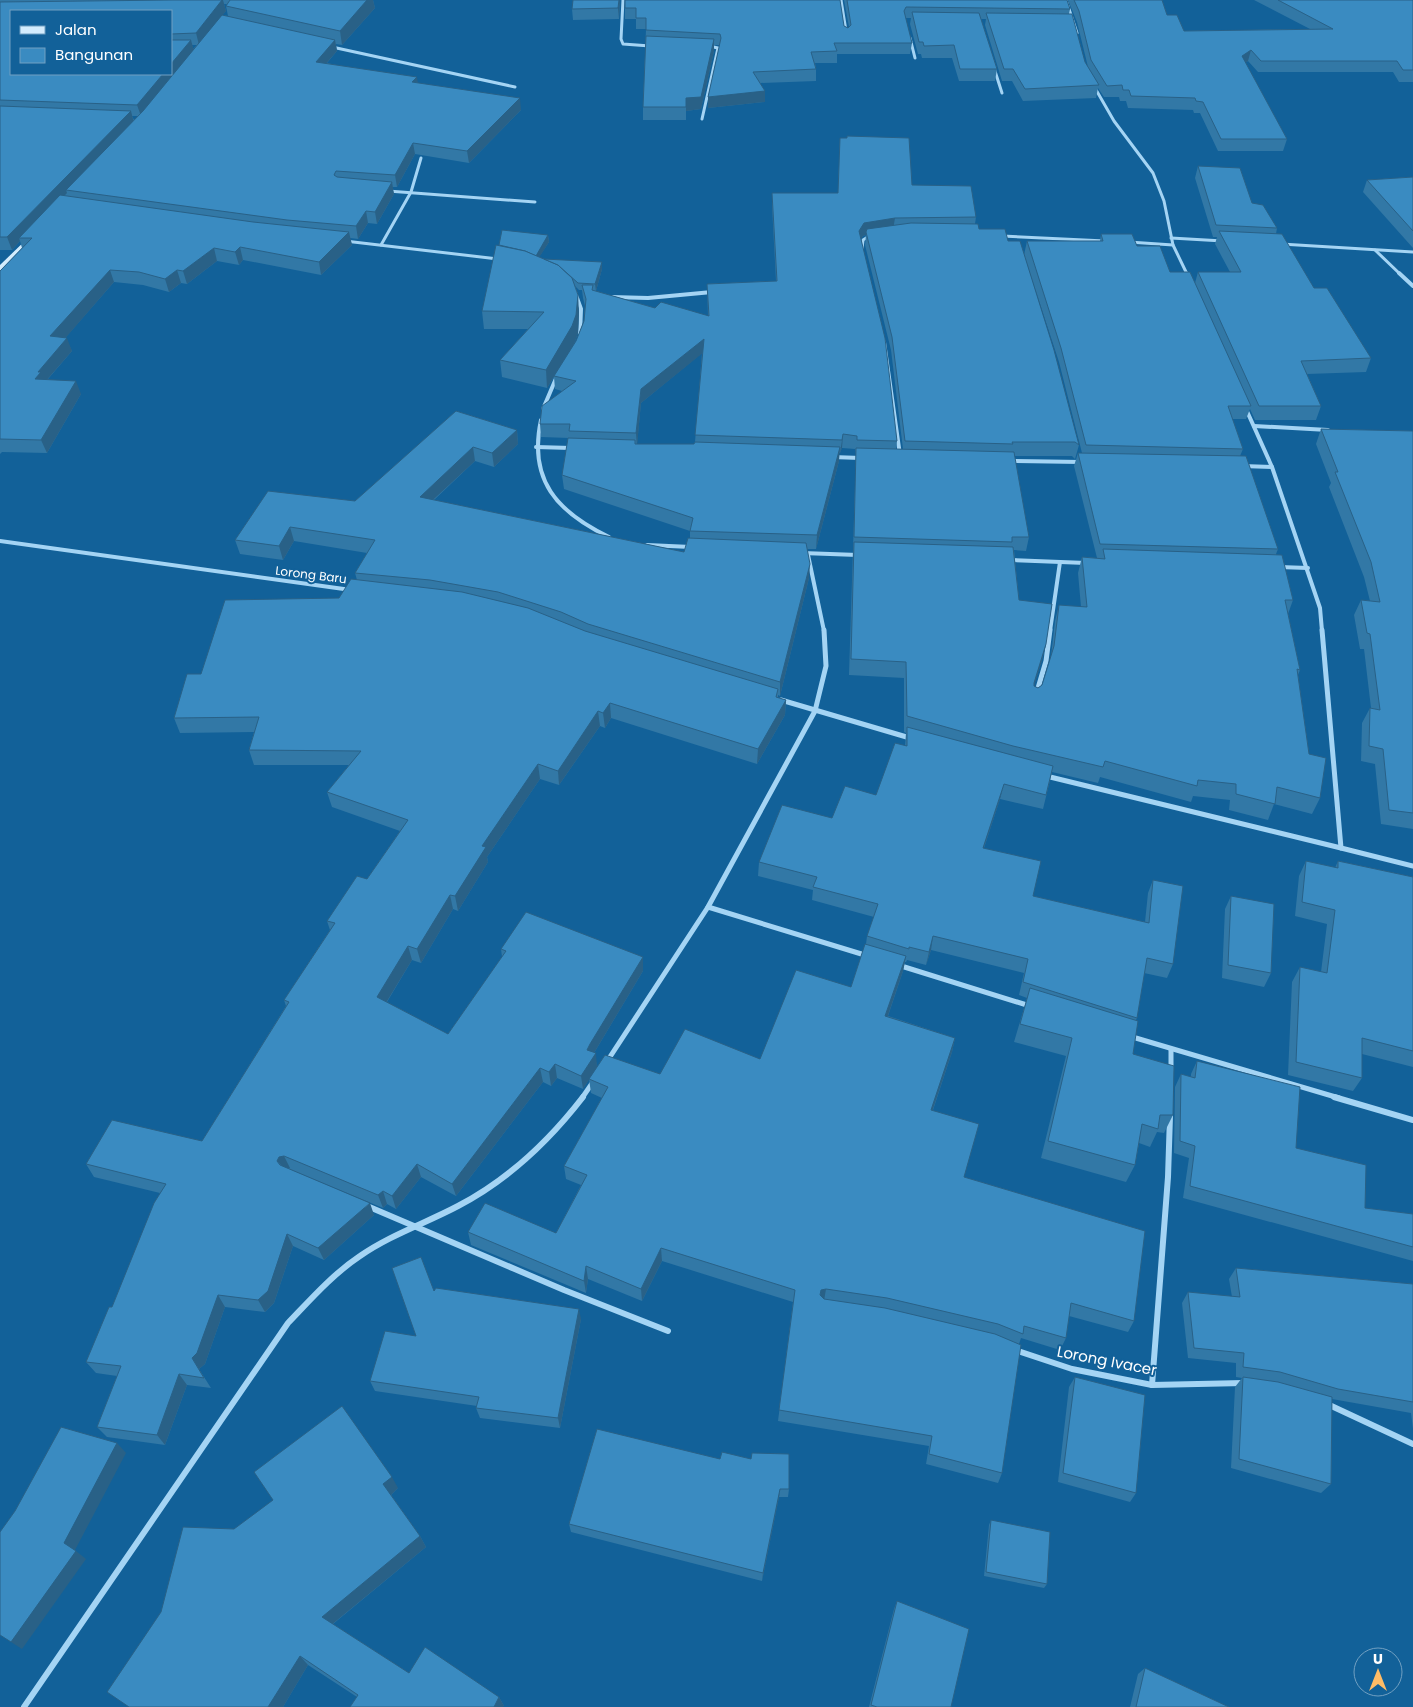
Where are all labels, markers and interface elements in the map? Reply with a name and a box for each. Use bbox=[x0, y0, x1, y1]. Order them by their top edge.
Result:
legend bbox=[10, 10, 172, 75]
text: Jalan bbox=[55, 19, 97, 40]
text: Bangunan bbox=[55, 44, 133, 65]
street label: Lorong Baru bbox=[274, 562, 348, 587]
street label: Lorong Ivacer bbox=[1055, 1341, 1159, 1381]
north arrow bbox=[1353, 1647, 1403, 1697]
text: U bbox=[1373, 1649, 1383, 1669]

